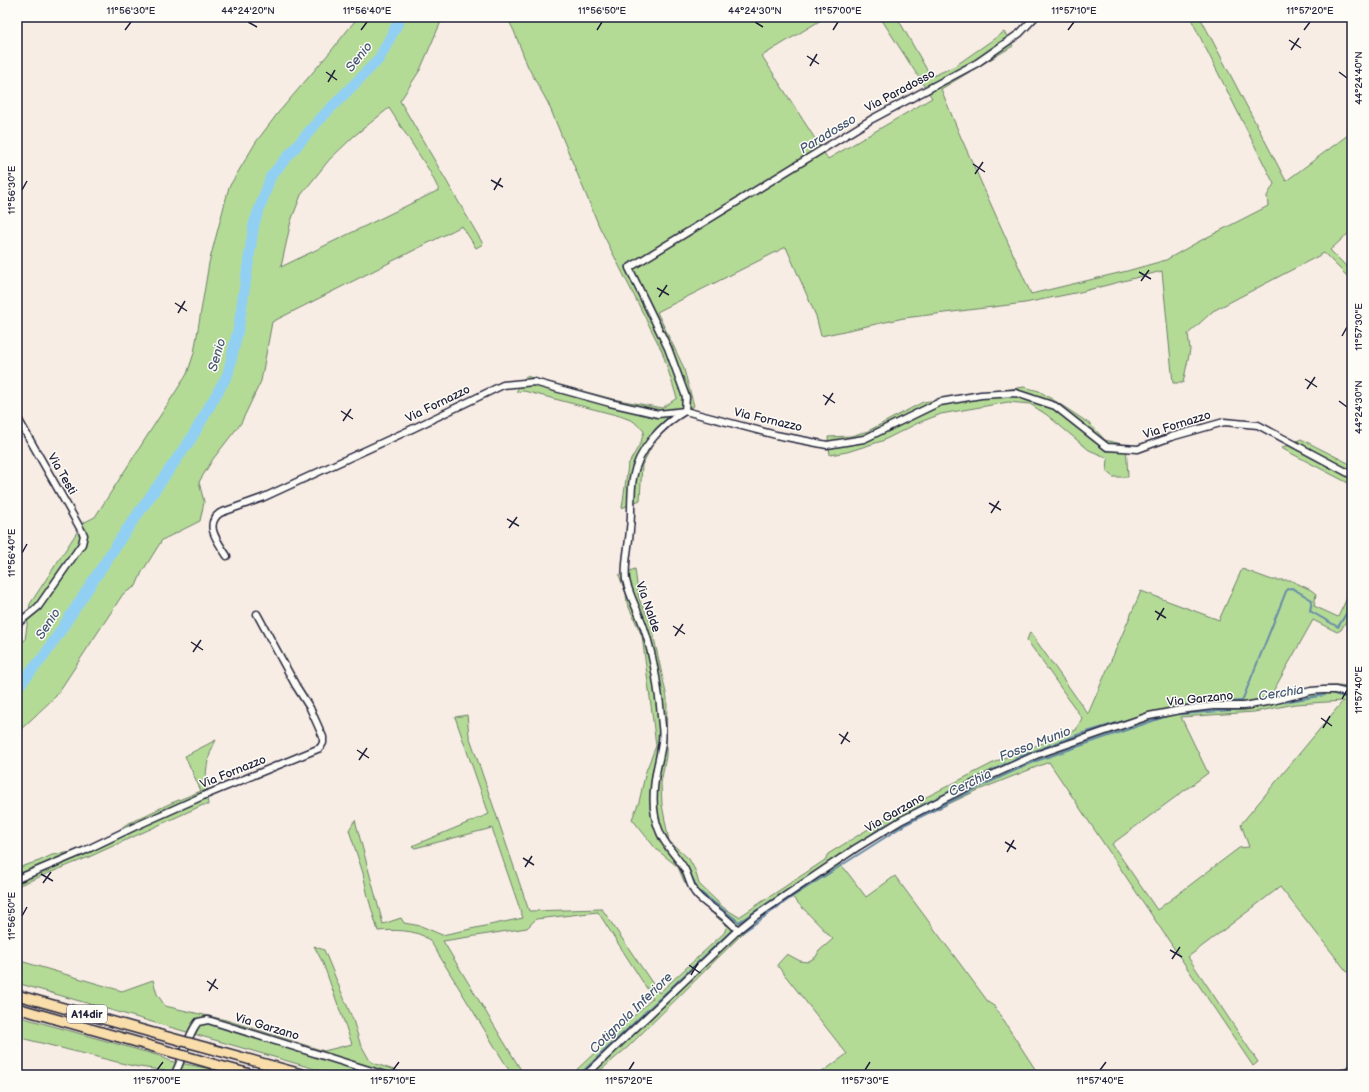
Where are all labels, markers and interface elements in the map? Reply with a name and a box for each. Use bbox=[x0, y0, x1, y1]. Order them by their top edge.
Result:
text: 11°56'30"E bbox=[107, 5, 156, 17]
text: 44°24'20"N bbox=[221, 5, 275, 17]
text: 11°56'40"E bbox=[343, 5, 392, 17]
text: 11°56'50"E bbox=[578, 5, 627, 17]
text: 44°24'30"N bbox=[728, 5, 782, 17]
text: 11°57'00"E bbox=[814, 5, 862, 17]
text: 11°57'10"E bbox=[1051, 5, 1097, 17]
text: 11°57'20"E bbox=[1286, 5, 1334, 17]
water label: Senio bbox=[342, 39, 376, 75]
text: 44°24'40"N bbox=[1353, 51, 1365, 105]
street label: Via Paradosso bbox=[862, 66, 938, 116]
water label: Paradosso bbox=[797, 111, 859, 157]
text: 11°56'30"E bbox=[6, 165, 18, 214]
text: 11°57'30"E bbox=[1353, 303, 1365, 351]
water label: Senio bbox=[205, 336, 229, 373]
text: 44°24'30"N bbox=[1353, 380, 1365, 434]
street label: Via Fornazzo bbox=[403, 382, 473, 426]
street label: Via Fornazzo bbox=[732, 405, 804, 435]
street label: Via Fornazzo bbox=[1141, 408, 1213, 442]
street label: Via Testi bbox=[44, 451, 80, 498]
text: 11°56'40"E bbox=[6, 528, 18, 577]
street label: Via Nalde bbox=[632, 580, 664, 634]
water label: Senio bbox=[32, 605, 64, 643]
text: 11°57'40"E bbox=[1353, 666, 1365, 714]
water label: Cerchia bbox=[1257, 682, 1305, 704]
street label: Via Garzano bbox=[1166, 688, 1234, 710]
water label: Fosso Munio bbox=[997, 723, 1073, 765]
street label: Via Fornazzo bbox=[198, 752, 268, 792]
water label: Cerchia bbox=[946, 766, 994, 800]
street label: Via Garzano bbox=[862, 790, 928, 836]
text: 11°56'50"E bbox=[6, 891, 18, 940]
water label: Cotignola Inferiore bbox=[586, 969, 676, 1057]
road number: A14dir bbox=[67, 1005, 107, 1023]
street label: Via Garzano bbox=[233, 1010, 301, 1044]
text: 11°57'00"E bbox=[133, 1075, 181, 1087]
text: 11°57'10"E bbox=[370, 1075, 416, 1087]
text: 11°57'20"E bbox=[605, 1075, 653, 1087]
text: 11°57'30"E bbox=[841, 1075, 889, 1087]
text: 11°57'40"E bbox=[1076, 1075, 1124, 1087]

